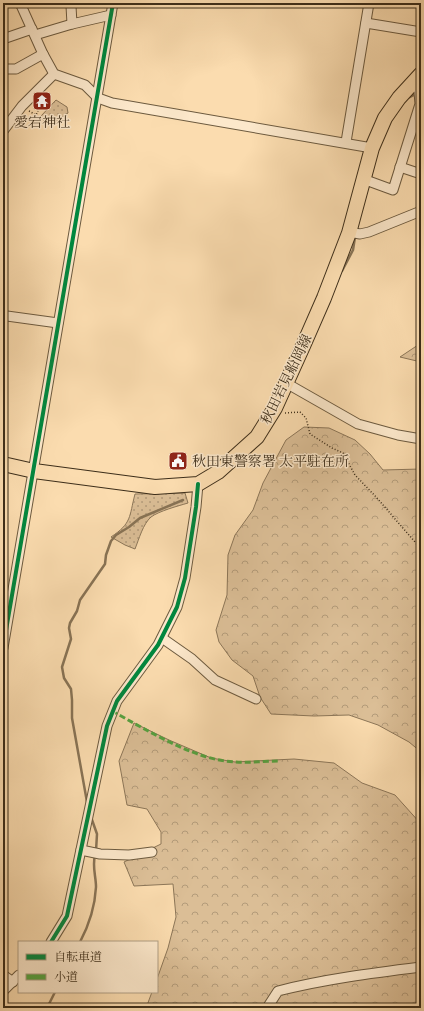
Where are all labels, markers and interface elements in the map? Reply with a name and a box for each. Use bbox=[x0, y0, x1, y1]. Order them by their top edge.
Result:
temple icon: 愛宕神社 bbox=[31, 90, 53, 112]
place label: 愛宕神社 bbox=[14, 112, 70, 132]
street label: 秋田岩見船岡線 bbox=[256, 331, 316, 427]
public building icon: 秋田東警察署 太平駐在所 bbox=[167, 450, 189, 472]
place label: 秋田東警察署 太平駐在所 bbox=[192, 451, 349, 471]
legend bbox=[18, 941, 158, 993]
text: 自転車道 bbox=[54, 948, 102, 965]
text: 小道 bbox=[54, 968, 78, 985]

